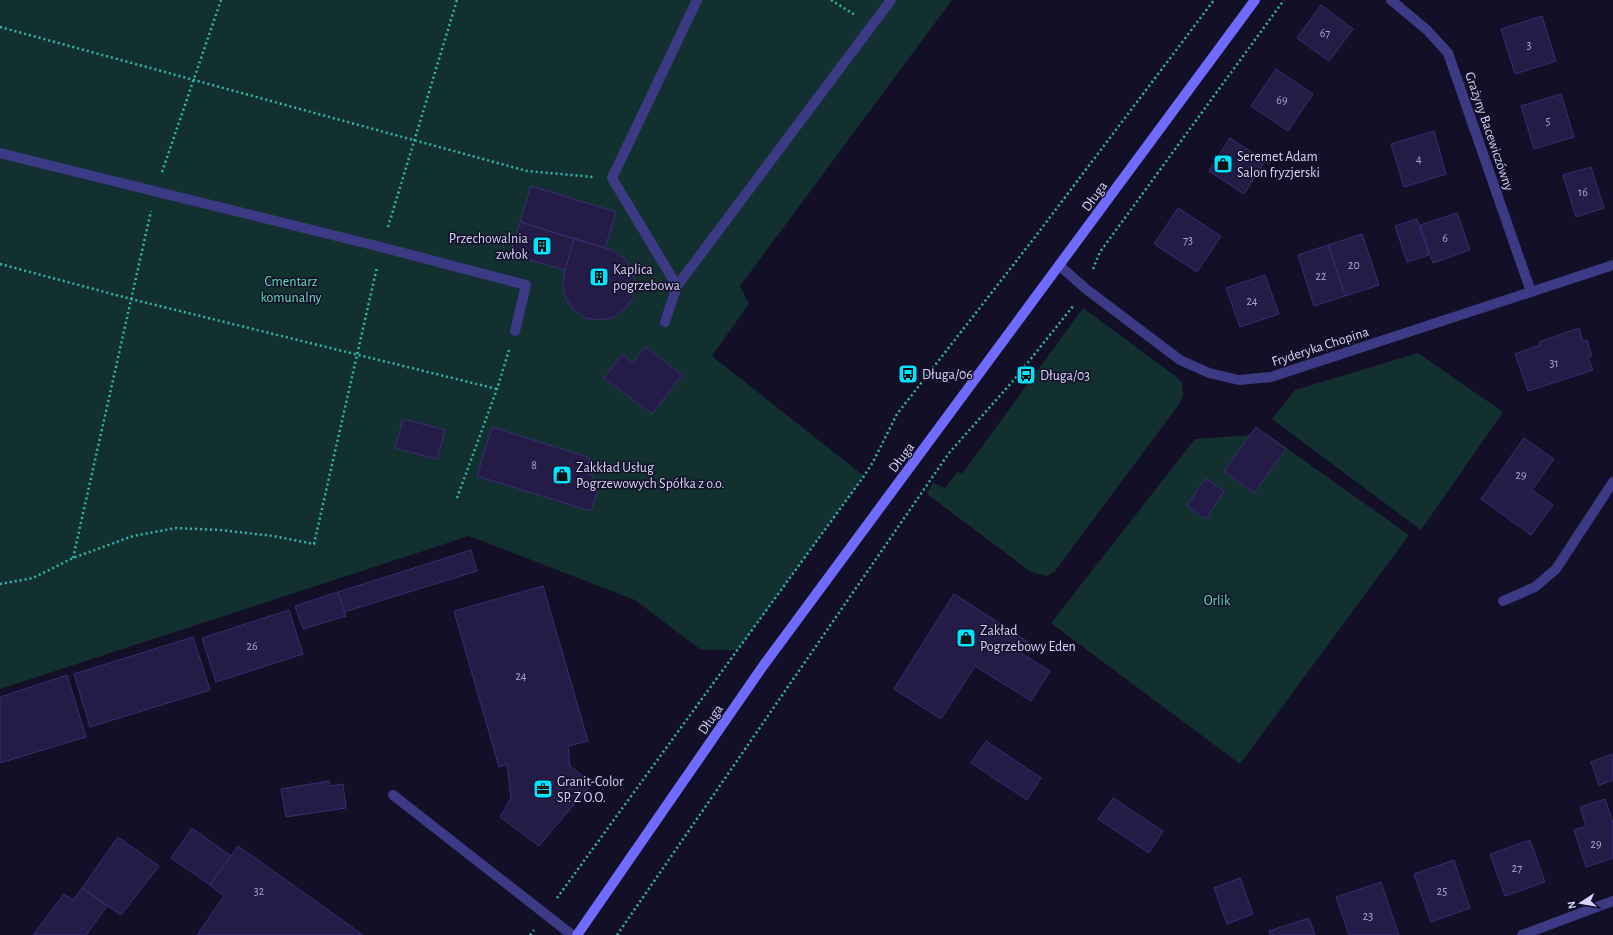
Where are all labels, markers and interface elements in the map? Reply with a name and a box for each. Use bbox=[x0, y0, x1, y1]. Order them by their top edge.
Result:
house number: 67 bbox=[1320, 27, 1330, 39]
house number: 3 bbox=[1527, 39, 1532, 51]
street label: Grażyny Bacewiczówny bbox=[1462, 70, 1516, 193]
house number: 69 bbox=[1276, 94, 1288, 106]
house number: 5 bbox=[1545, 115, 1551, 127]
place label: Seremet Adam Salon fryzjerski bbox=[1237, 150, 1320, 180]
shop icon: Seremet Adam Salon fryzjerski bbox=[1212, 153, 1234, 175]
house number: 4 bbox=[1416, 153, 1422, 165]
street label: Długa bbox=[1079, 179, 1110, 214]
house number: 16 bbox=[1578, 186, 1588, 198]
place label: Przechowalnia zwłok bbox=[449, 232, 529, 262]
house number: 6 bbox=[1442, 232, 1448, 244]
house number: 73 bbox=[1183, 234, 1193, 246]
building icon: Przechowalnia zwłok bbox=[531, 235, 553, 257]
house number: 20 bbox=[1348, 259, 1360, 271]
place label: Kaplica pogrzebowa bbox=[613, 263, 680, 293]
building icon: Kaplica pogrzebowa bbox=[588, 266, 610, 288]
house number: 22 bbox=[1316, 270, 1327, 282]
park label: Cmentarz komunalny bbox=[260, 275, 322, 305]
house number: 24 bbox=[1246, 295, 1258, 307]
street label: Fryderyka Chopina bbox=[1270, 325, 1371, 369]
house number: 31 bbox=[1549, 357, 1559, 369]
bus stop icon: Długa/06 bbox=[897, 363, 919, 385]
bus stop icon: Długa/03 bbox=[1015, 364, 1037, 386]
place label: Długa/06 bbox=[922, 368, 973, 382]
place label: Długa/03 bbox=[1040, 369, 1090, 383]
street label: Długa bbox=[886, 440, 918, 475]
house number: 8 bbox=[531, 459, 537, 471]
place label: Zakkład Usług Pogrzewowych Spółka z o.o. bbox=[576, 461, 724, 491]
shop icon: Zakkład Usług Pogrzewowych Spółka z o.o. bbox=[551, 464, 573, 486]
house number: 29 bbox=[1515, 469, 1527, 481]
park label: Orlik bbox=[1204, 594, 1231, 608]
place label: Zakład Pogrzebowy Eden bbox=[980, 624, 1076, 654]
shop icon: Zakład Pogrzebowy Eden bbox=[955, 627, 977, 649]
house number: 26 bbox=[246, 640, 258, 652]
house number: 24 bbox=[515, 670, 527, 682]
street label: Długa bbox=[696, 702, 726, 737]
place label: Granit-Color SP. Z O.O. bbox=[557, 775, 624, 805]
office icon: Granit-Color SP. Z O.O. bbox=[532, 778, 554, 800]
house number: 29 bbox=[1590, 838, 1602, 850]
house number: 27 bbox=[1512, 862, 1522, 874]
north arrow bbox=[1561, 883, 1601, 923]
house number: 32 bbox=[254, 885, 265, 897]
house number: 25 bbox=[1437, 885, 1447, 897]
text: N bbox=[1566, 900, 1578, 910]
house number: 23 bbox=[1363, 910, 1373, 922]

